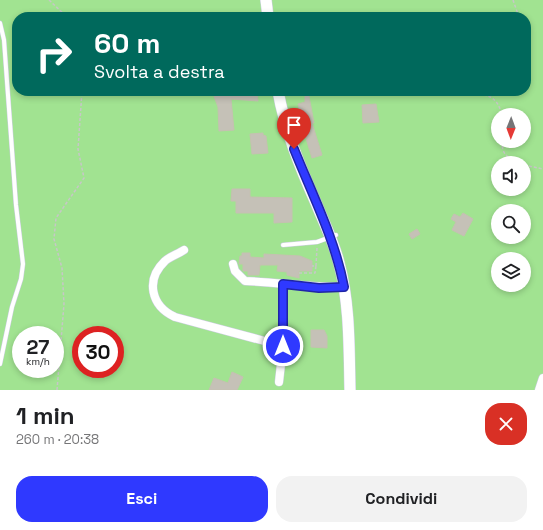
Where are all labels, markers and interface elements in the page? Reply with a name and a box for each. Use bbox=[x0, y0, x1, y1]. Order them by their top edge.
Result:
text: 60 m bbox=[94, 25, 160, 61]
icon: right bbox=[28, 28, 80, 80]
text: Svolta a destra bbox=[94, 60, 225, 83]
pin bbox=[277, 108, 311, 149]
north arrow bbox=[491, 108, 531, 148]
map controls bbox=[491, 108, 531, 292]
icon: arrive bbox=[283, 114, 305, 136]
button: sound bbox=[491, 156, 531, 196]
button: search bbox=[491, 204, 531, 244]
button: layers bbox=[491, 252, 531, 292]
position arrow bbox=[262, 325, 304, 367]
speed limit sign: 30 bbox=[72, 326, 124, 378]
text: 27 bbox=[27, 334, 49, 360]
text: km/h bbox=[26, 355, 50, 368]
text: 1 min bbox=[16, 400, 75, 431]
button: close bbox=[485, 403, 527, 445]
text: 260 m · 20:38 bbox=[16, 431, 99, 448]
button: Esci bbox=[16, 476, 268, 522]
button: Condividi bbox=[276, 476, 527, 522]

